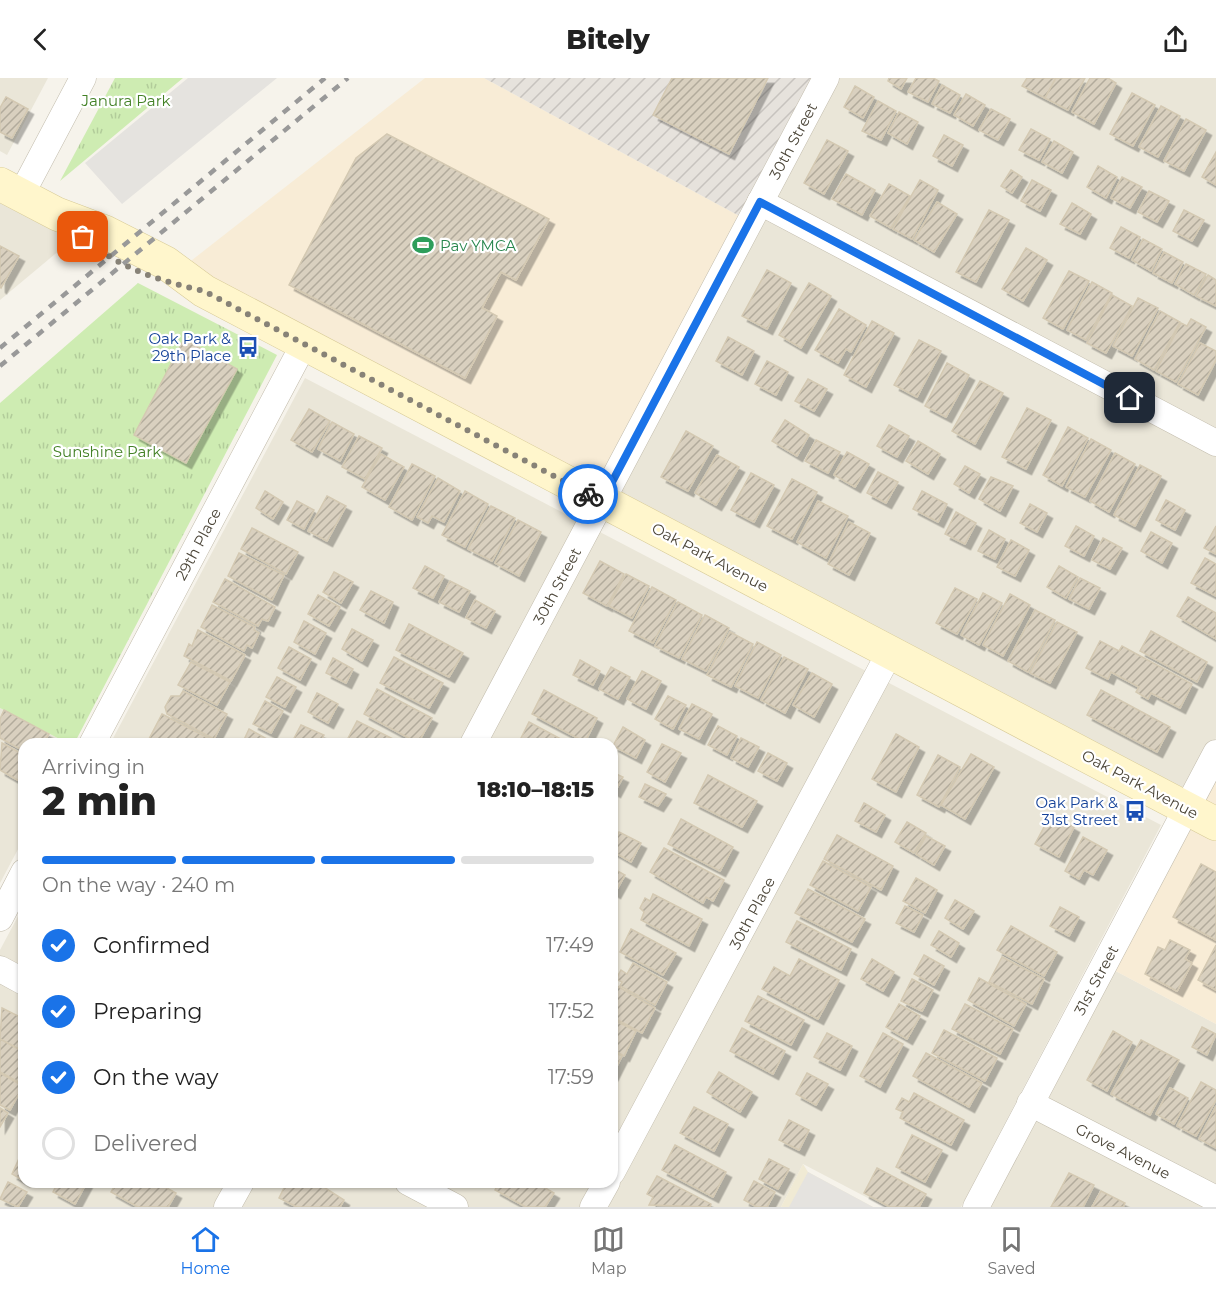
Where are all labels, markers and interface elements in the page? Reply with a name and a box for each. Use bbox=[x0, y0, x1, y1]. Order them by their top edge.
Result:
icon: back bbox=[24, 23, 57, 56]
text: Bitely bbox=[566, 23, 650, 56]
icon: share bbox=[1159, 23, 1192, 56]
park label: Janura Park bbox=[80, 91, 171, 110]
street label: 30th Street bbox=[765, 99, 821, 183]
pin bbox=[57, 211, 108, 262]
icon: bag bbox=[66, 220, 99, 253]
sports icon: Pav YMCA bbox=[411, 233, 435, 257]
place label: Pav YMCA bbox=[440, 236, 516, 255]
place label: Oak Park & 29th Place bbox=[148, 329, 231, 365]
bus stop icon: Oak Park & 29th Place bbox=[236, 335, 260, 359]
pin bbox=[1104, 372, 1155, 423]
icon: home bbox=[1113, 381, 1146, 414]
park label: Sunshine Park bbox=[53, 442, 161, 461]
courier bbox=[558, 464, 618, 524]
icon: bike bbox=[572, 478, 605, 511]
street label: 29th Place bbox=[171, 505, 225, 583]
street label: Oak Park Avenue bbox=[649, 518, 771, 596]
street label: 30th Street bbox=[529, 544, 585, 628]
street label: Oak Park Avenue bbox=[1079, 745, 1201, 823]
text: Arriving in bbox=[42, 755, 145, 779]
text: 18:10–18:15 bbox=[478, 776, 594, 803]
text: 2 min bbox=[42, 777, 157, 825]
place label: Oak Park & 31st Street bbox=[1035, 793, 1118, 829]
bus stop icon: Oak Park & 31st Street bbox=[1123, 799, 1147, 823]
text: On the way · 240 m bbox=[42, 873, 235, 897]
street label: 30th Place bbox=[725, 873, 779, 953]
icon: check bbox=[42, 929, 75, 962]
text: Confirmed bbox=[93, 932, 210, 959]
text: 17:49 bbox=[546, 933, 594, 957]
street label: 31st Street bbox=[1070, 942, 1122, 1018]
icon: check bbox=[42, 995, 75, 1028]
text: Preparing bbox=[93, 998, 202, 1025]
text: 17:52 bbox=[549, 999, 594, 1023]
icon: check bbox=[42, 1061, 75, 1094]
text: On the way bbox=[93, 1064, 218, 1091]
text: 17:59 bbox=[548, 1065, 594, 1089]
street label: Grove Avenue bbox=[1072, 1119, 1174, 1183]
text: Delivered bbox=[93, 1130, 198, 1157]
tab: Home bbox=[180, 1223, 230, 1278]
tab: Map bbox=[591, 1223, 627, 1278]
tab: Saved bbox=[987, 1223, 1036, 1278]

